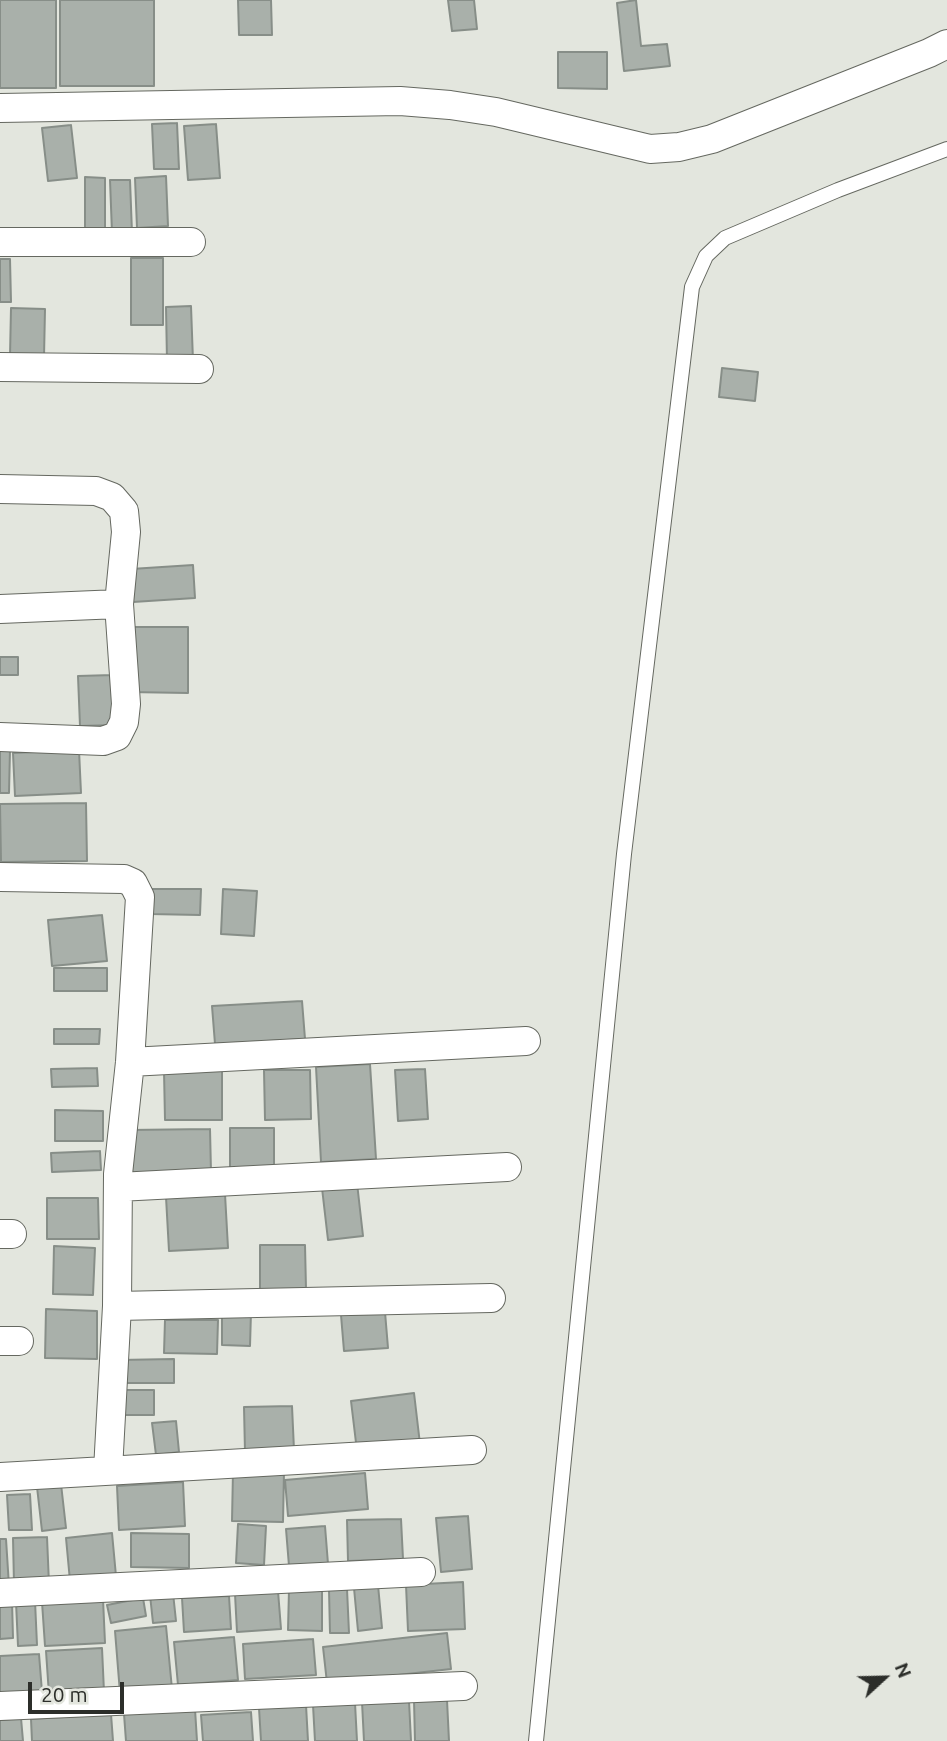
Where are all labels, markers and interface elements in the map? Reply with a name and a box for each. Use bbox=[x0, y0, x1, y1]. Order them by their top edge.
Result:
north arrow bbox=[849, 1643, 919, 1713]
text: N bbox=[891, 1659, 916, 1681]
scale bar bbox=[32, 1668, 128, 1712]
text: 20 m bbox=[41, 1682, 88, 1706]

